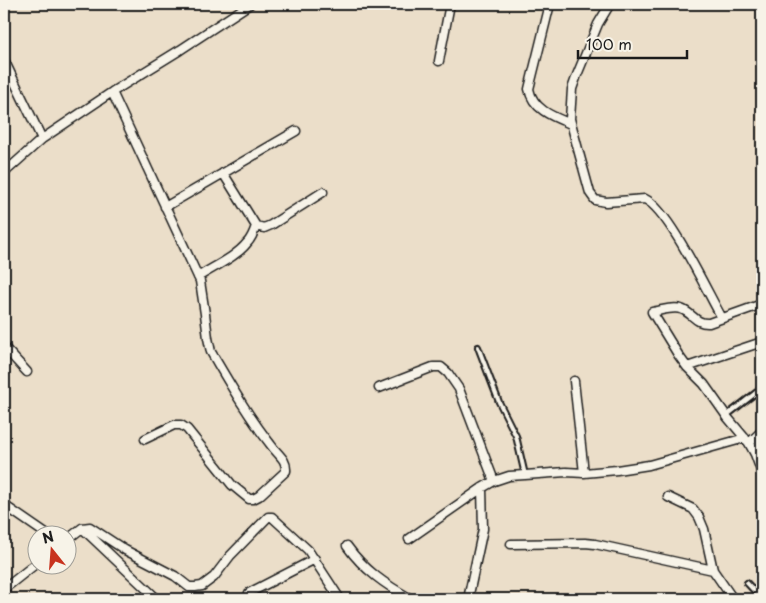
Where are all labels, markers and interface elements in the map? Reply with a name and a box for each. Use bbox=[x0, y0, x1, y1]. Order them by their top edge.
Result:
scale bar bbox=[578, 28, 687, 60]
text: 100 m bbox=[586, 32, 632, 55]
text: N bbox=[40, 525, 56, 549]
north arrow bbox=[28, 526, 78, 576]

